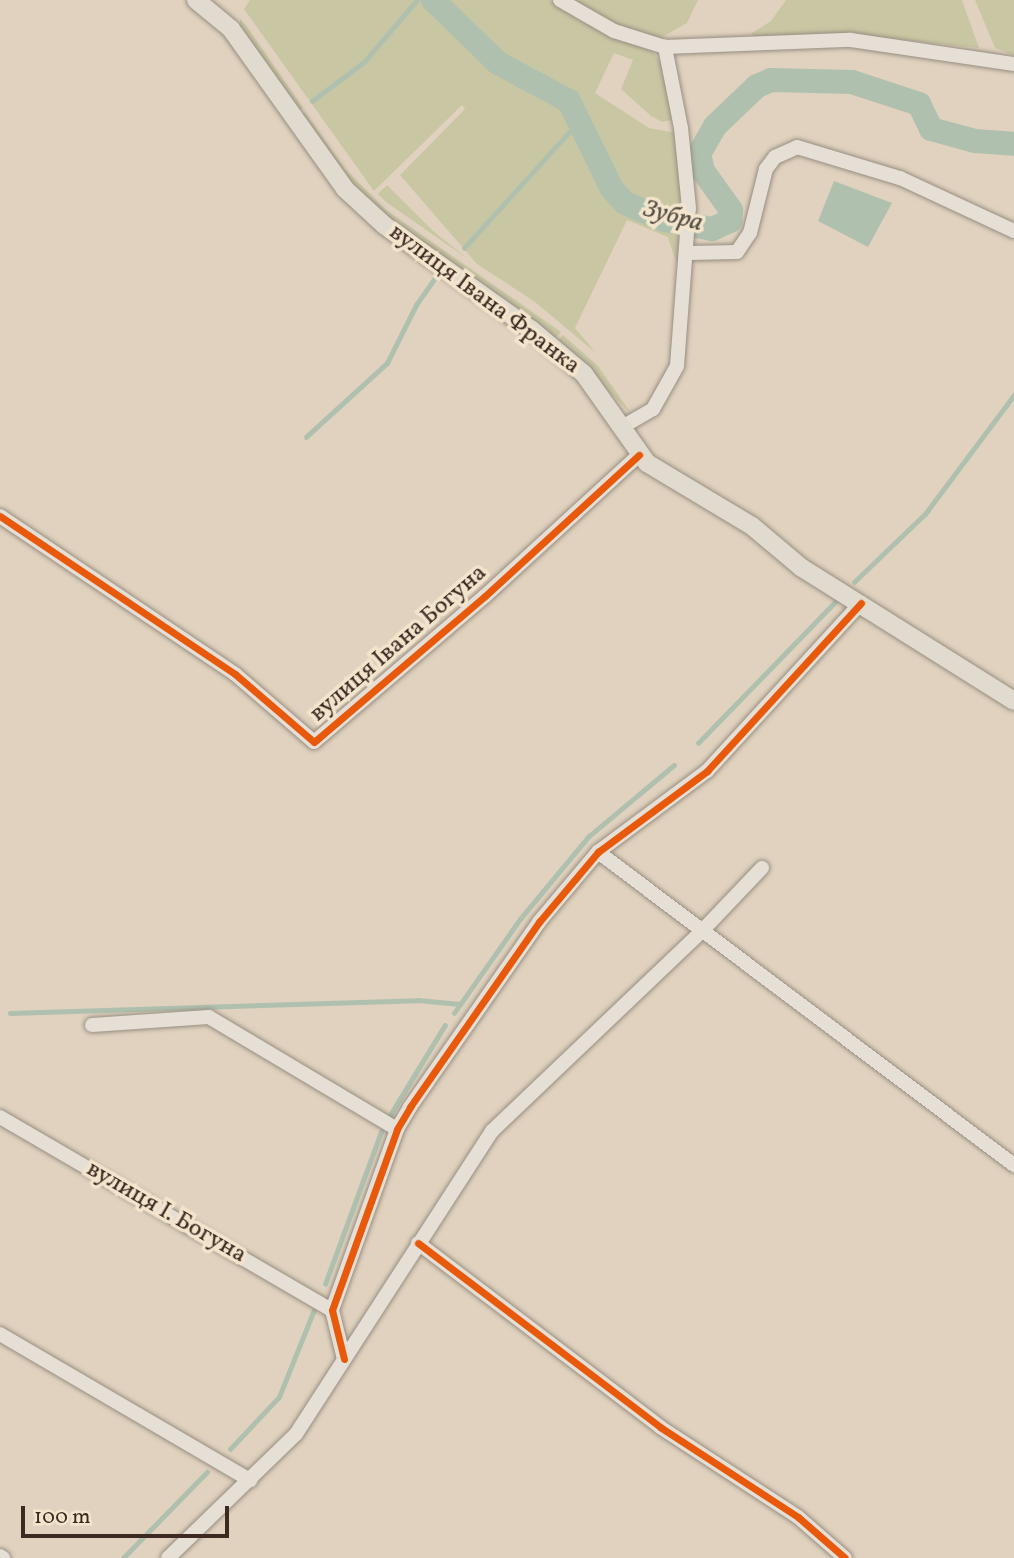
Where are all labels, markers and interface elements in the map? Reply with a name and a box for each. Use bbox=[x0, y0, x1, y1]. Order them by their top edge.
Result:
water label: Зубра bbox=[640, 194, 706, 240]
street label: вулиця Івана Франка bbox=[383, 219, 585, 381]
street label: вулиця Івана Богуна bbox=[305, 559, 493, 729]
street label: вулиця І. Богуна bbox=[81, 1156, 251, 1270]
scale bar bbox=[24, 1492, 233, 1536]
text: 100 m bbox=[34, 1503, 91, 1532]

